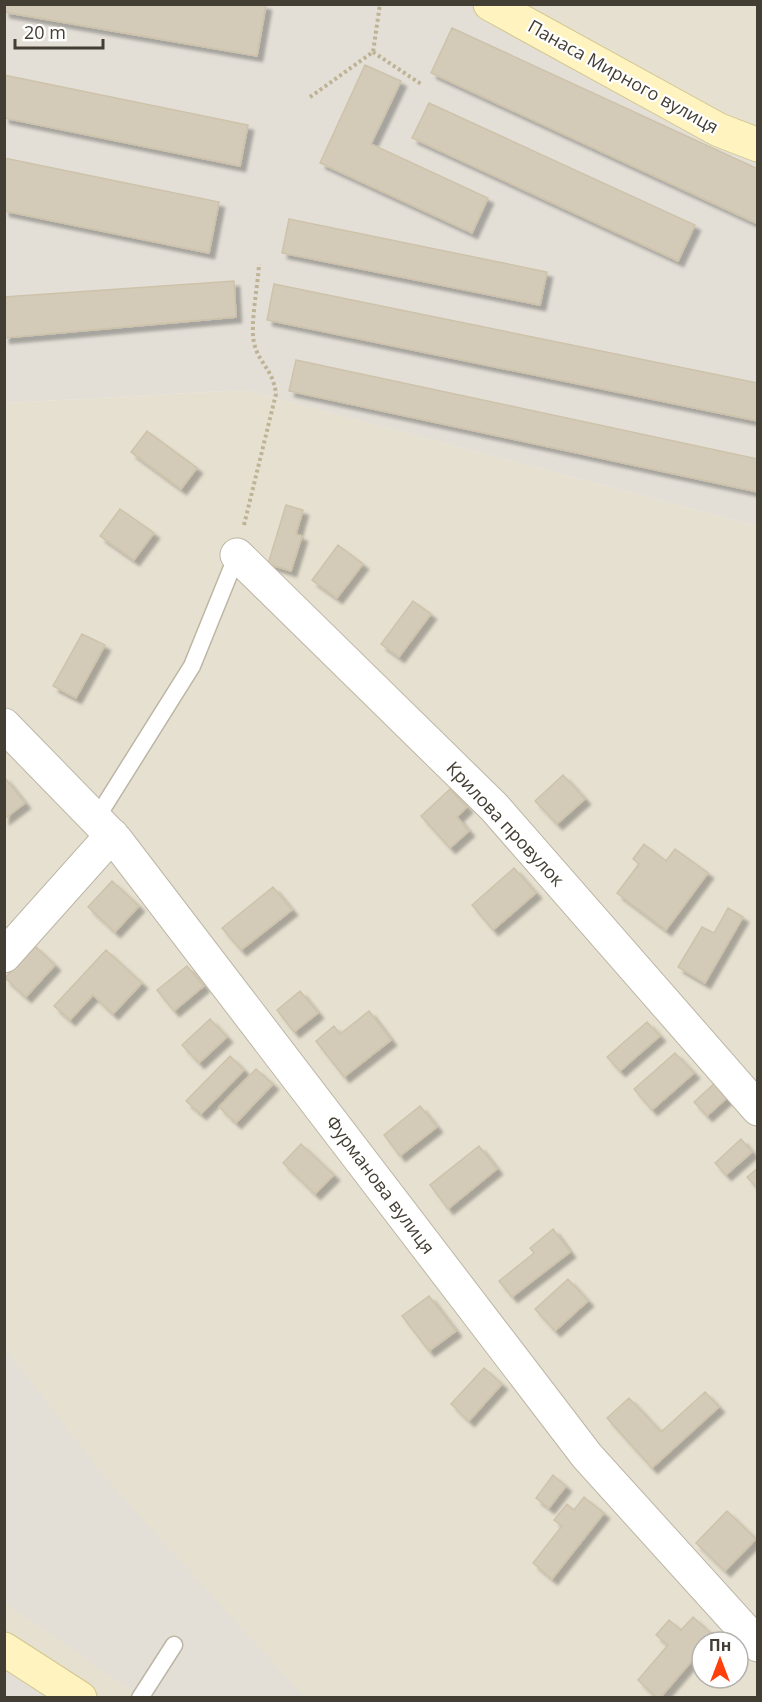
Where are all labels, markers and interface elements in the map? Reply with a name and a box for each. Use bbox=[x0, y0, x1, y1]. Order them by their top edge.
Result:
scale bar bbox=[15, 12, 104, 50]
street label: Панаса Мирного вулиця bbox=[524, 14, 723, 139]
text: 20 m bbox=[24, 20, 66, 44]
street label: Крилова провулок bbox=[442, 756, 570, 891]
street label: Фурманова вулиця bbox=[321, 1110, 441, 1258]
north arrow bbox=[690, 1630, 750, 1690]
text: Пн bbox=[709, 1634, 731, 1656]

